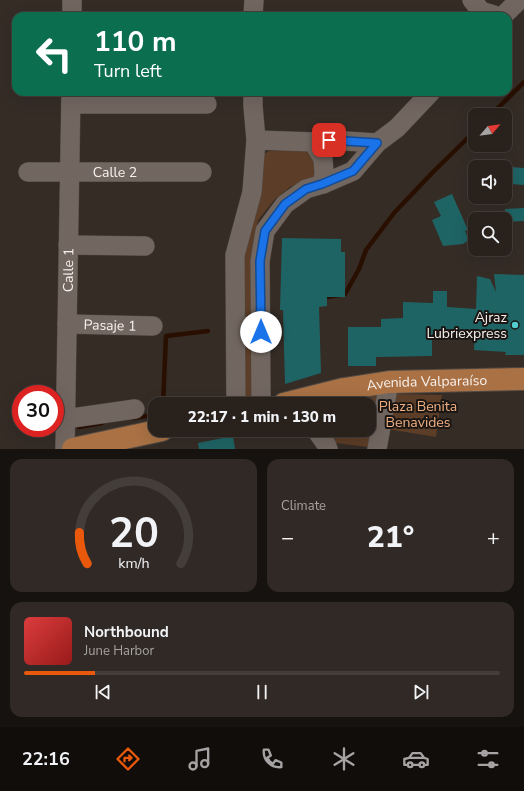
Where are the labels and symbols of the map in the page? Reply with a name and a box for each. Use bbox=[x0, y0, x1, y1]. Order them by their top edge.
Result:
north arrow bbox=[468, 108, 512, 152]
pin bbox=[312, 123, 346, 157]
street label: Calle 2 bbox=[93, 163, 137, 182]
street label: Calle 1 bbox=[59, 248, 78, 292]
place label: Ajraz Lubriexpress bbox=[427, 308, 508, 343]
position arrow bbox=[240, 311, 282, 353]
street label: Pasaje 1 bbox=[83, 315, 137, 336]
marker: Ajraz Lubriexpress bbox=[510, 320, 520, 330]
street label: Avenida Valparaíso bbox=[365, 371, 488, 395]
speed limit sign: 30 bbox=[12, 385, 64, 437]
park label: Plaza Benita Benavides bbox=[379, 397, 457, 432]

